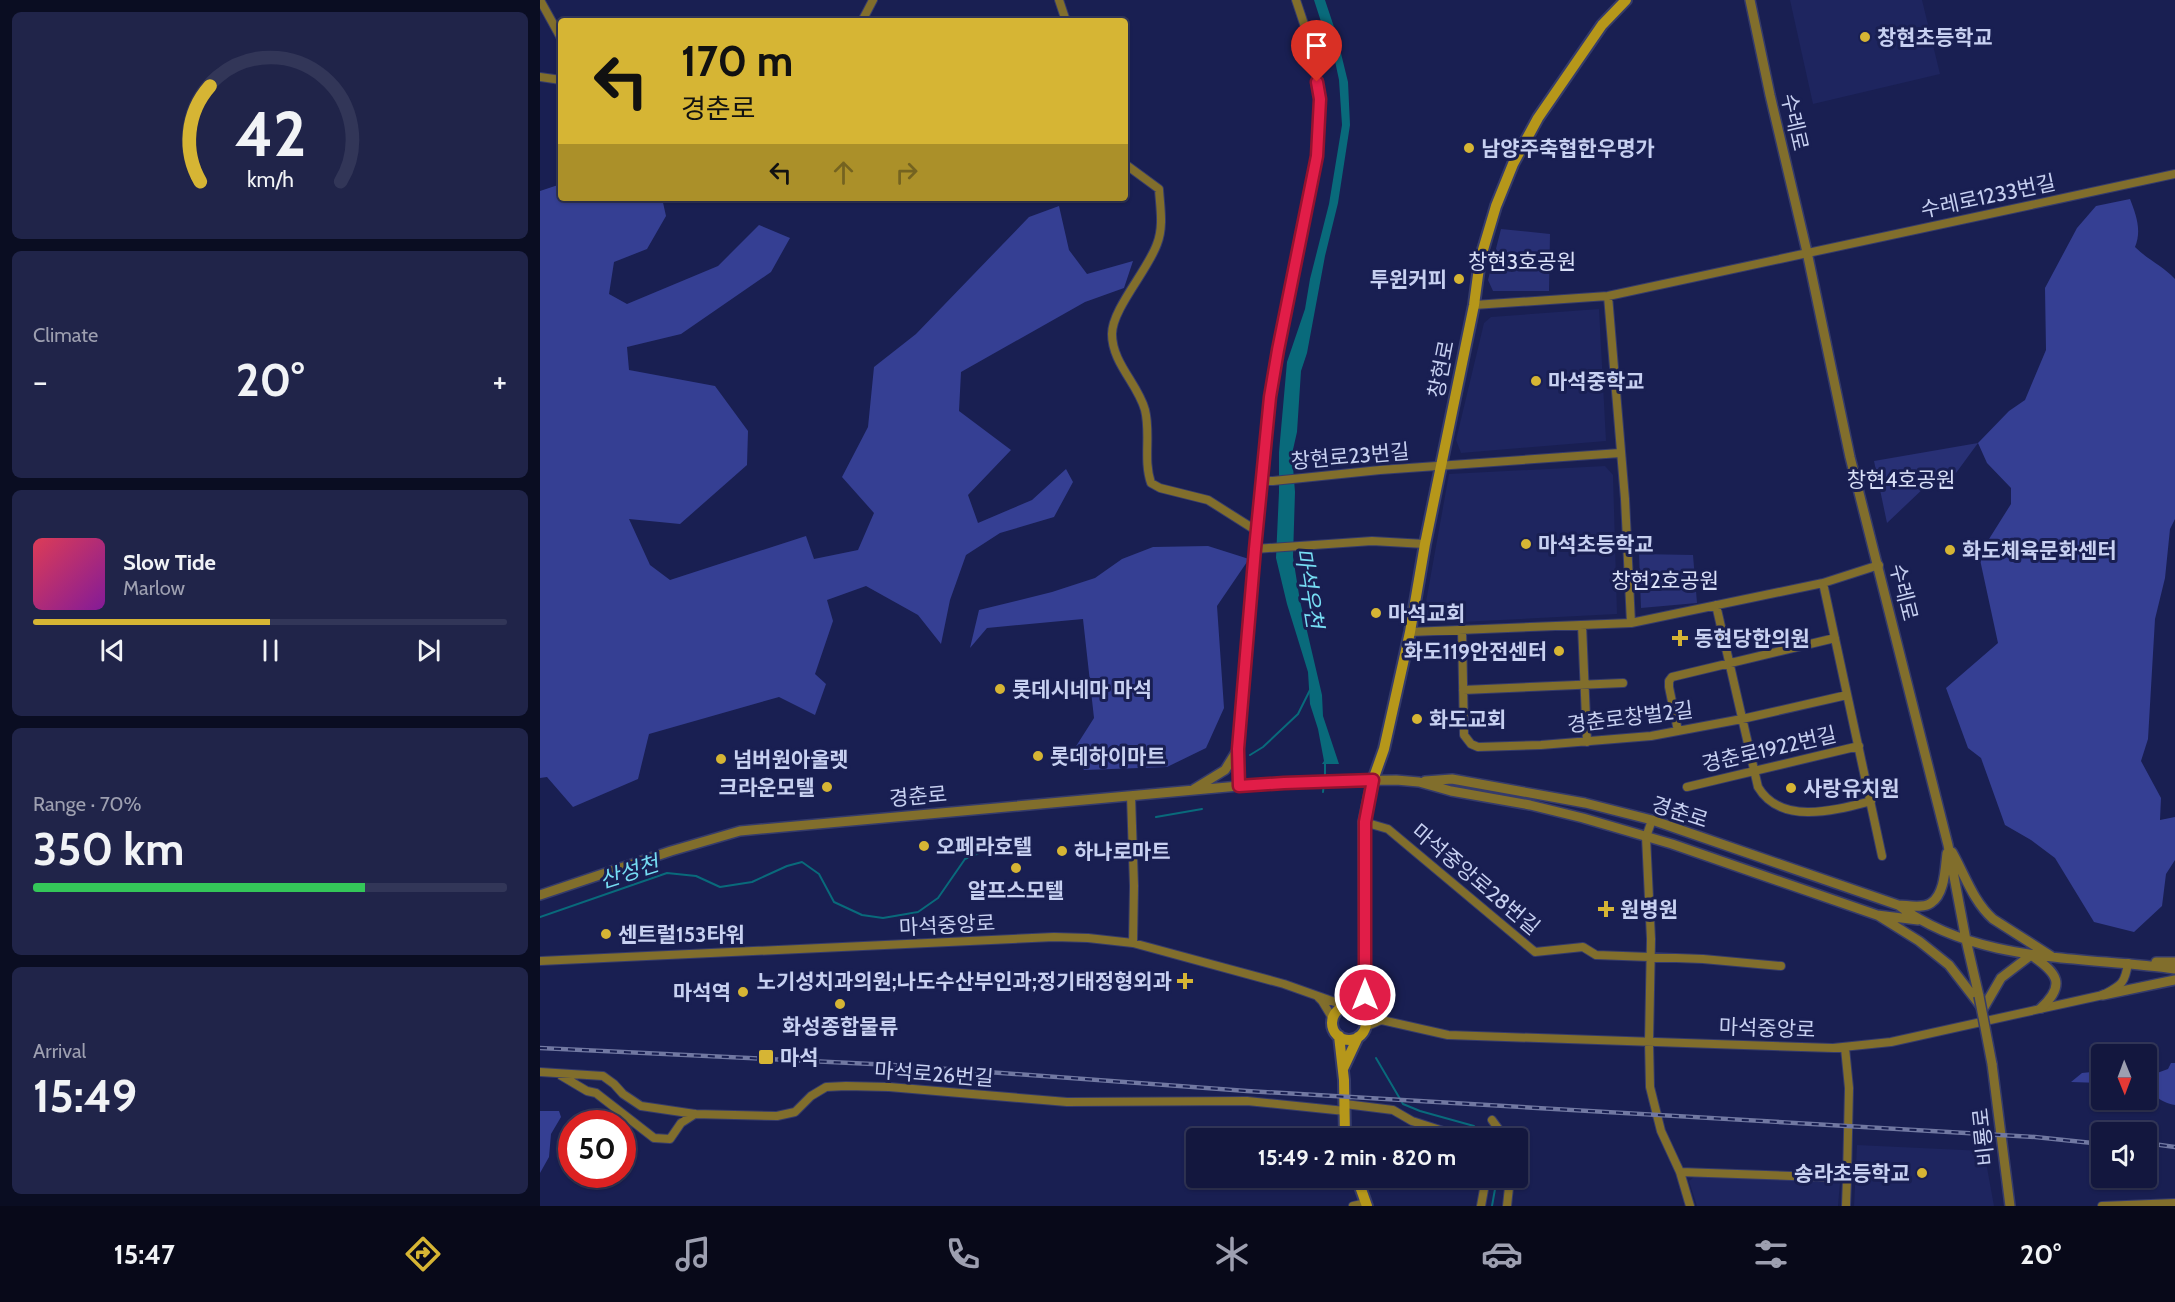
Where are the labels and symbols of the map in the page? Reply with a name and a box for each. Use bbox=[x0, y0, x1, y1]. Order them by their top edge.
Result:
pin bbox=[1291, 20, 1342, 82]
place label: 창현초등학교 bbox=[1877, 25, 1993, 50]
marker: 창현초등학교 bbox=[1858, 30, 1872, 44]
street label: 수레로 bbox=[1776, 91, 1814, 153]
place label: 남양주축협한우명가 bbox=[1481, 136, 1655, 161]
marker: 남양주축협한우명가 bbox=[1462, 141, 1476, 155]
street label: 수레로1233번길 bbox=[1918, 170, 2058, 222]
park label: 창현3호공원 bbox=[1468, 249, 1576, 274]
place label: 투윈커피 bbox=[1370, 267, 1447, 292]
marker: 투윈커피 bbox=[1452, 272, 1466, 286]
street label: 창현로 bbox=[1423, 338, 1459, 400]
place label: 마석중학교 bbox=[1548, 369, 1645, 394]
marker: 마석중학교 bbox=[1529, 374, 1543, 388]
street label: 창현로23번길 bbox=[1290, 438, 1410, 474]
park label: 창현4호공원 bbox=[1847, 467, 1955, 492]
place label: 마석초등학교 bbox=[1538, 532, 1654, 557]
marker: 마석초등학교 bbox=[1519, 537, 1533, 551]
place label: 화도체육문화센터 bbox=[1962, 538, 2117, 563]
marker: 화도체육문화센터 bbox=[1943, 543, 1957, 557]
water label: 마석우천 bbox=[1289, 546, 1329, 633]
street label: 수레로 bbox=[1885, 561, 1923, 623]
park label: 창현2호공원 bbox=[1611, 568, 1719, 593]
place label: 마석교회 bbox=[1388, 601, 1465, 626]
marker: 마석교회 bbox=[1369, 606, 1383, 620]
place label: 동현당한의원 bbox=[1694, 626, 1810, 651]
marker: 동현당한의원 bbox=[1671, 629, 1689, 647]
place label: 화도119안전센터 bbox=[1404, 639, 1547, 664]
marker: 화도119안전센터 bbox=[1552, 644, 1566, 658]
place label: 롯데시네마 마석 bbox=[1012, 677, 1152, 702]
marker: 롯데시네마 마석 bbox=[993, 682, 1007, 696]
street label: 경춘로창벌2길 bbox=[1565, 697, 1695, 737]
place label: 화도교회 bbox=[1429, 707, 1506, 732]
marker: 화도교회 bbox=[1410, 712, 1424, 726]
street label: 경춘로1922번길 bbox=[1699, 721, 1839, 777]
place label: 롯데하이마트 bbox=[1050, 744, 1166, 769]
place label: 넘버원아울렛 bbox=[733, 747, 849, 772]
marker: 롯데하이마트 bbox=[1031, 749, 1045, 763]
marker: 넘버원아울렛 bbox=[714, 752, 728, 766]
place label: 크라운모텔 bbox=[718, 775, 815, 800]
place label: 사랑유치원 bbox=[1803, 776, 1900, 801]
marker: 크라운모텔 bbox=[820, 780, 834, 794]
street label: 경춘로 bbox=[888, 781, 948, 811]
marker: 사랑유치원 bbox=[1784, 781, 1798, 795]
street label: 경춘로 bbox=[1649, 791, 1711, 833]
street label: 마석중앙로28번길 bbox=[1407, 818, 1545, 940]
place label: 오페라호텔 bbox=[936, 834, 1033, 859]
marker: 오페라호텔 bbox=[917, 839, 931, 853]
place label: 하나로마트 bbox=[1074, 839, 1171, 864]
marker: 하나로마트 bbox=[1055, 844, 1069, 858]
water label: 산성천 bbox=[596, 849, 665, 894]
marker: 알프스모텔 bbox=[1009, 861, 1023, 875]
place label: 알프스모텔 bbox=[968, 878, 1064, 903]
place label: 원병원 bbox=[1620, 897, 1678, 922]
marker: 원병원 bbox=[1597, 900, 1615, 918]
street label: 마석중앙로 bbox=[898, 910, 996, 940]
place label: 센트럴153타워 bbox=[618, 922, 745, 947]
marker: 센트럴153타워 bbox=[599, 927, 613, 941]
position arrow bbox=[1333, 963, 1397, 1027]
place label: 노기성치과의원;나도수산부인과;정기태정형외과 bbox=[757, 969, 1172, 994]
marker: 노기성치과의원;나도수산부인과;정기태정형외과 bbox=[1176, 972, 1194, 990]
place label: 마석역 bbox=[673, 980, 731, 1005]
marker: 마석역 bbox=[736, 985, 750, 999]
marker: 화성종합물류 bbox=[833, 997, 847, 1011]
place label: 화성종합물류 bbox=[782, 1014, 898, 1039]
street label: 마석중앙로 bbox=[1718, 1014, 1816, 1042]
north arrow bbox=[2091, 1044, 2157, 1110]
place label: 마석 bbox=[780, 1045, 819, 1070]
marker: 마석 bbox=[757, 1048, 775, 1066]
street label: 마석로26번길 bbox=[874, 1057, 994, 1091]
street label: 비룡로 bbox=[1968, 1107, 1998, 1167]
speed limit sign: 50 bbox=[558, 1110, 636, 1188]
place label: 송라초등학교 bbox=[1794, 1161, 1910, 1186]
marker: 송라초등학교 bbox=[1915, 1166, 1929, 1180]

